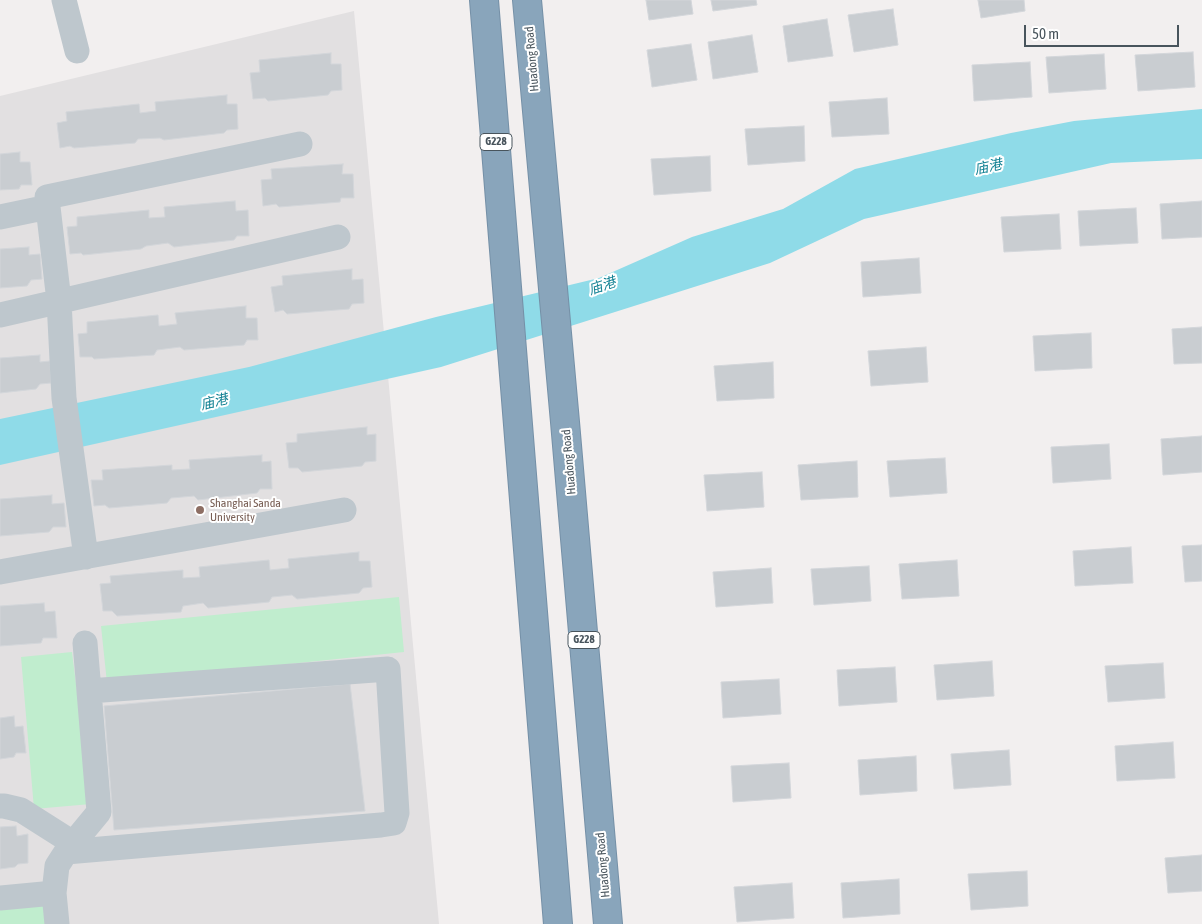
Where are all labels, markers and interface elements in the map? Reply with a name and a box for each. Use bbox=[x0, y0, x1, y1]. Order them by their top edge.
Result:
scale bar bbox=[1027, 15, 1182, 47]
text: 50 m bbox=[1032, 25, 1059, 42]
street label: Huadong Road bbox=[522, 26, 542, 92]
road number: G228 bbox=[480, 134, 512, 150]
water label: 庙港 bbox=[973, 156, 1003, 178]
water label: 庙港 bbox=[586, 273, 618, 299]
water label: 庙港 bbox=[198, 390, 230, 414]
street label: Huadong Road bbox=[559, 429, 579, 495]
place label: Shanghai Sanda University bbox=[210, 496, 281, 524]
marker: Shanghai Sanda University bbox=[194, 504, 206, 516]
road number: G228 bbox=[568, 632, 600, 648]
street label: Huadong Road bbox=[593, 832, 613, 898]

